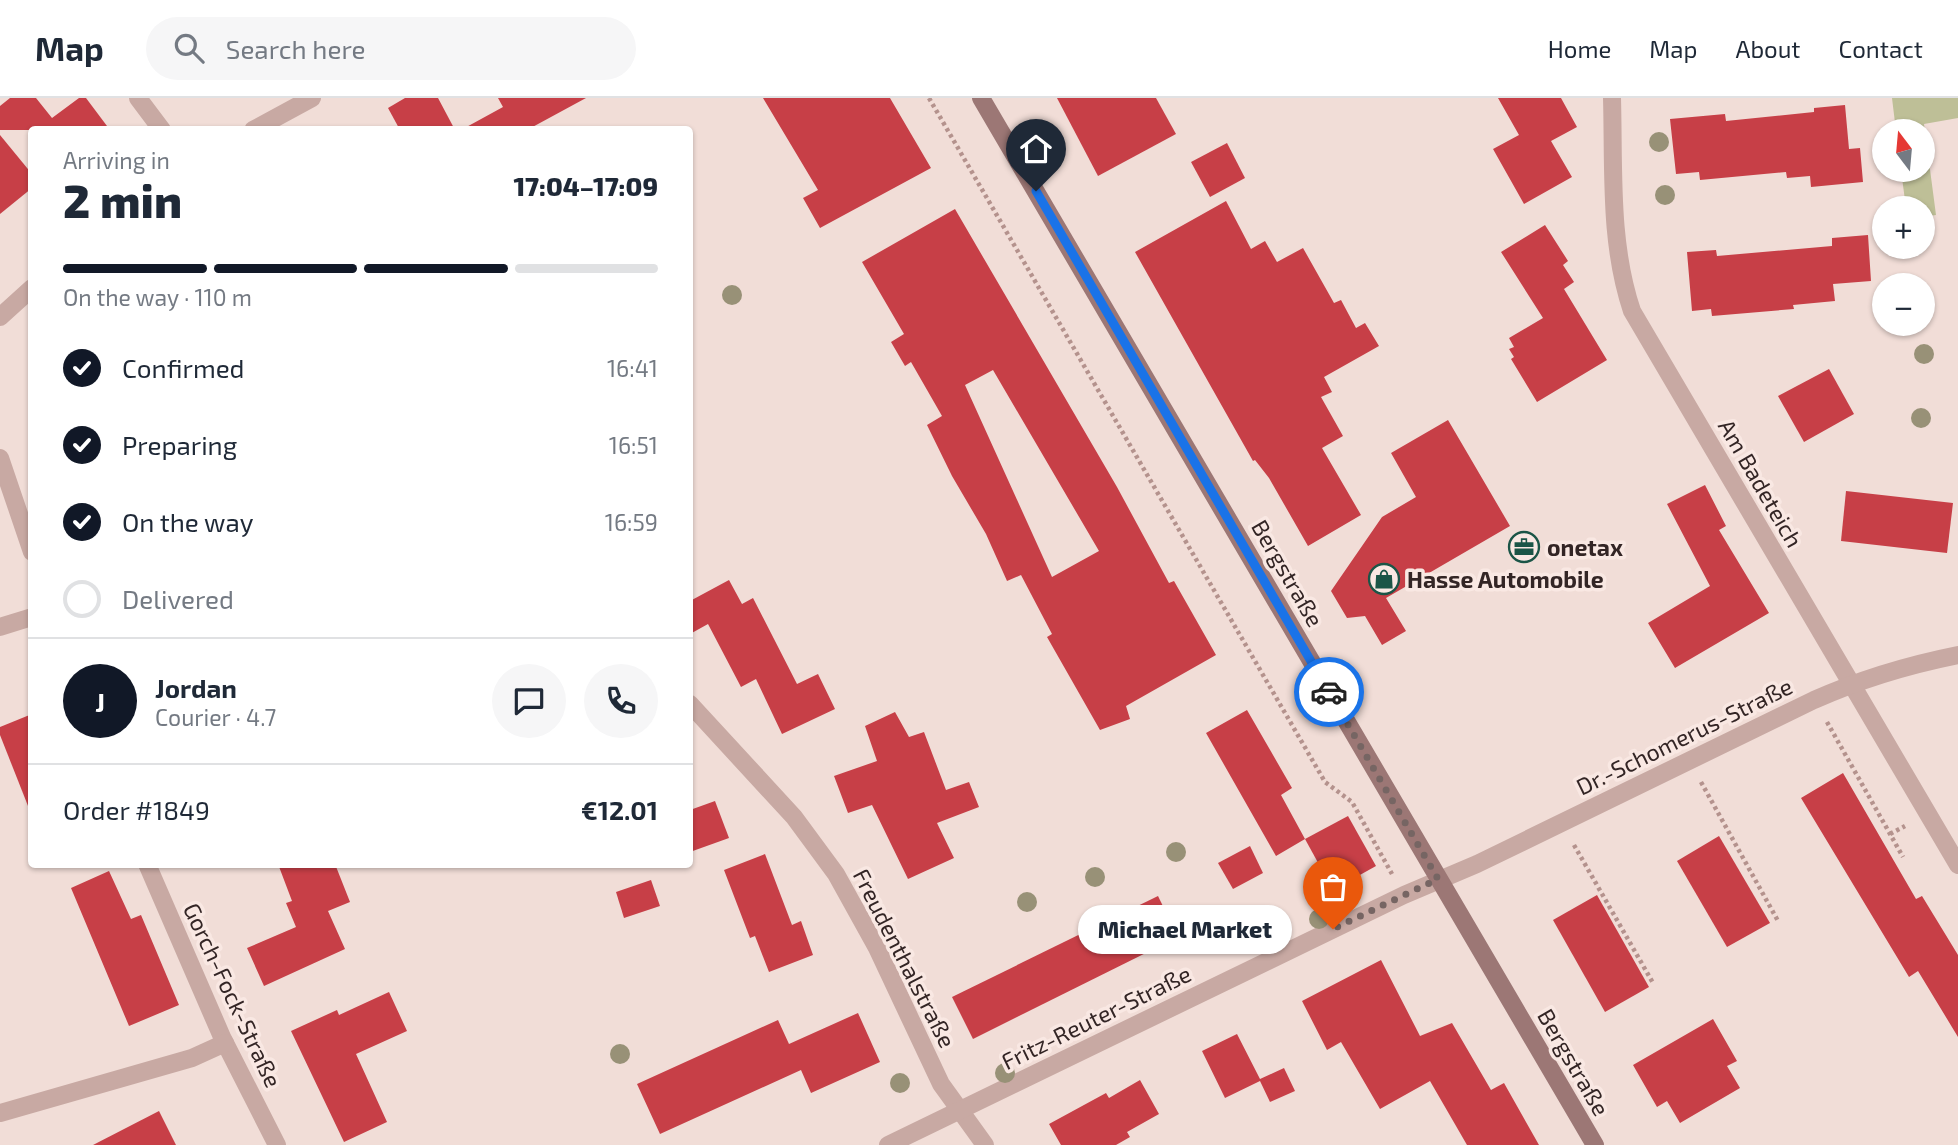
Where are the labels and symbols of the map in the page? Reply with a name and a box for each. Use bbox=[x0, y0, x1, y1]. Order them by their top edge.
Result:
pin bbox=[1006, 119, 1066, 191]
north arrow bbox=[1872, 119, 1936, 182]
street label: Am Badeteich bbox=[1713, 414, 1809, 552]
street label: Bergstraße bbox=[1246, 515, 1330, 631]
office icon: onetax bbox=[1507, 530, 1541, 564]
place label: onetax bbox=[1547, 533, 1623, 561]
shop icon: Hasse Automobile bbox=[1367, 562, 1401, 596]
place label: Hasse Automobile bbox=[1407, 565, 1604, 593]
courier bbox=[1294, 657, 1364, 727]
street label: Dr.-Schomerus-Straße bbox=[1571, 671, 1797, 801]
pin bbox=[1303, 857, 1363, 929]
street label: Freudenthalstraße bbox=[848, 864, 962, 1052]
street label: Gorch-Fock-Straße bbox=[178, 898, 288, 1092]
callout: Michael Market bbox=[1078, 904, 1291, 954]
street label: Fritz-Reuter-Straße bbox=[997, 959, 1195, 1075]
street label: Bergstraße bbox=[1532, 1004, 1616, 1120]

